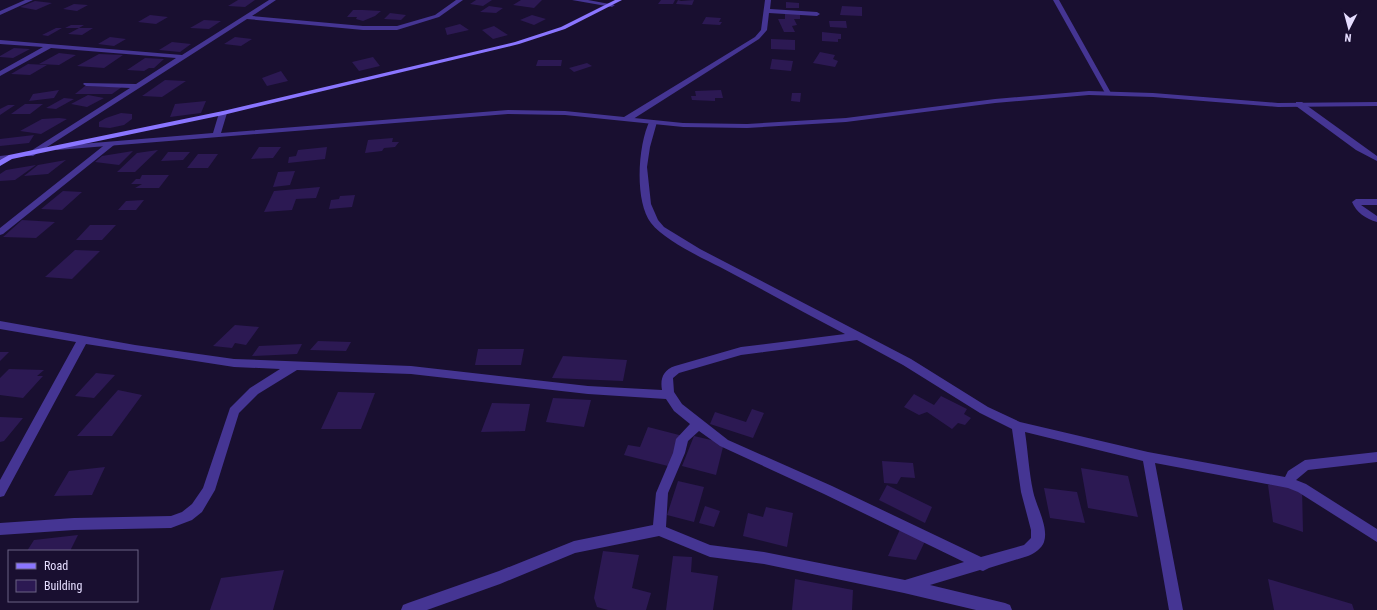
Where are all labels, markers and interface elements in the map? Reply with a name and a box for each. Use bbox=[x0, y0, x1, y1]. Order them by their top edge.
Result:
north arrow bbox=[1329, 8, 1369, 48]
text: N bbox=[1344, 31, 1352, 44]
legend bbox=[8, 550, 138, 602]
text: Road bbox=[44, 559, 68, 573]
text: Building bbox=[44, 579, 82, 593]

